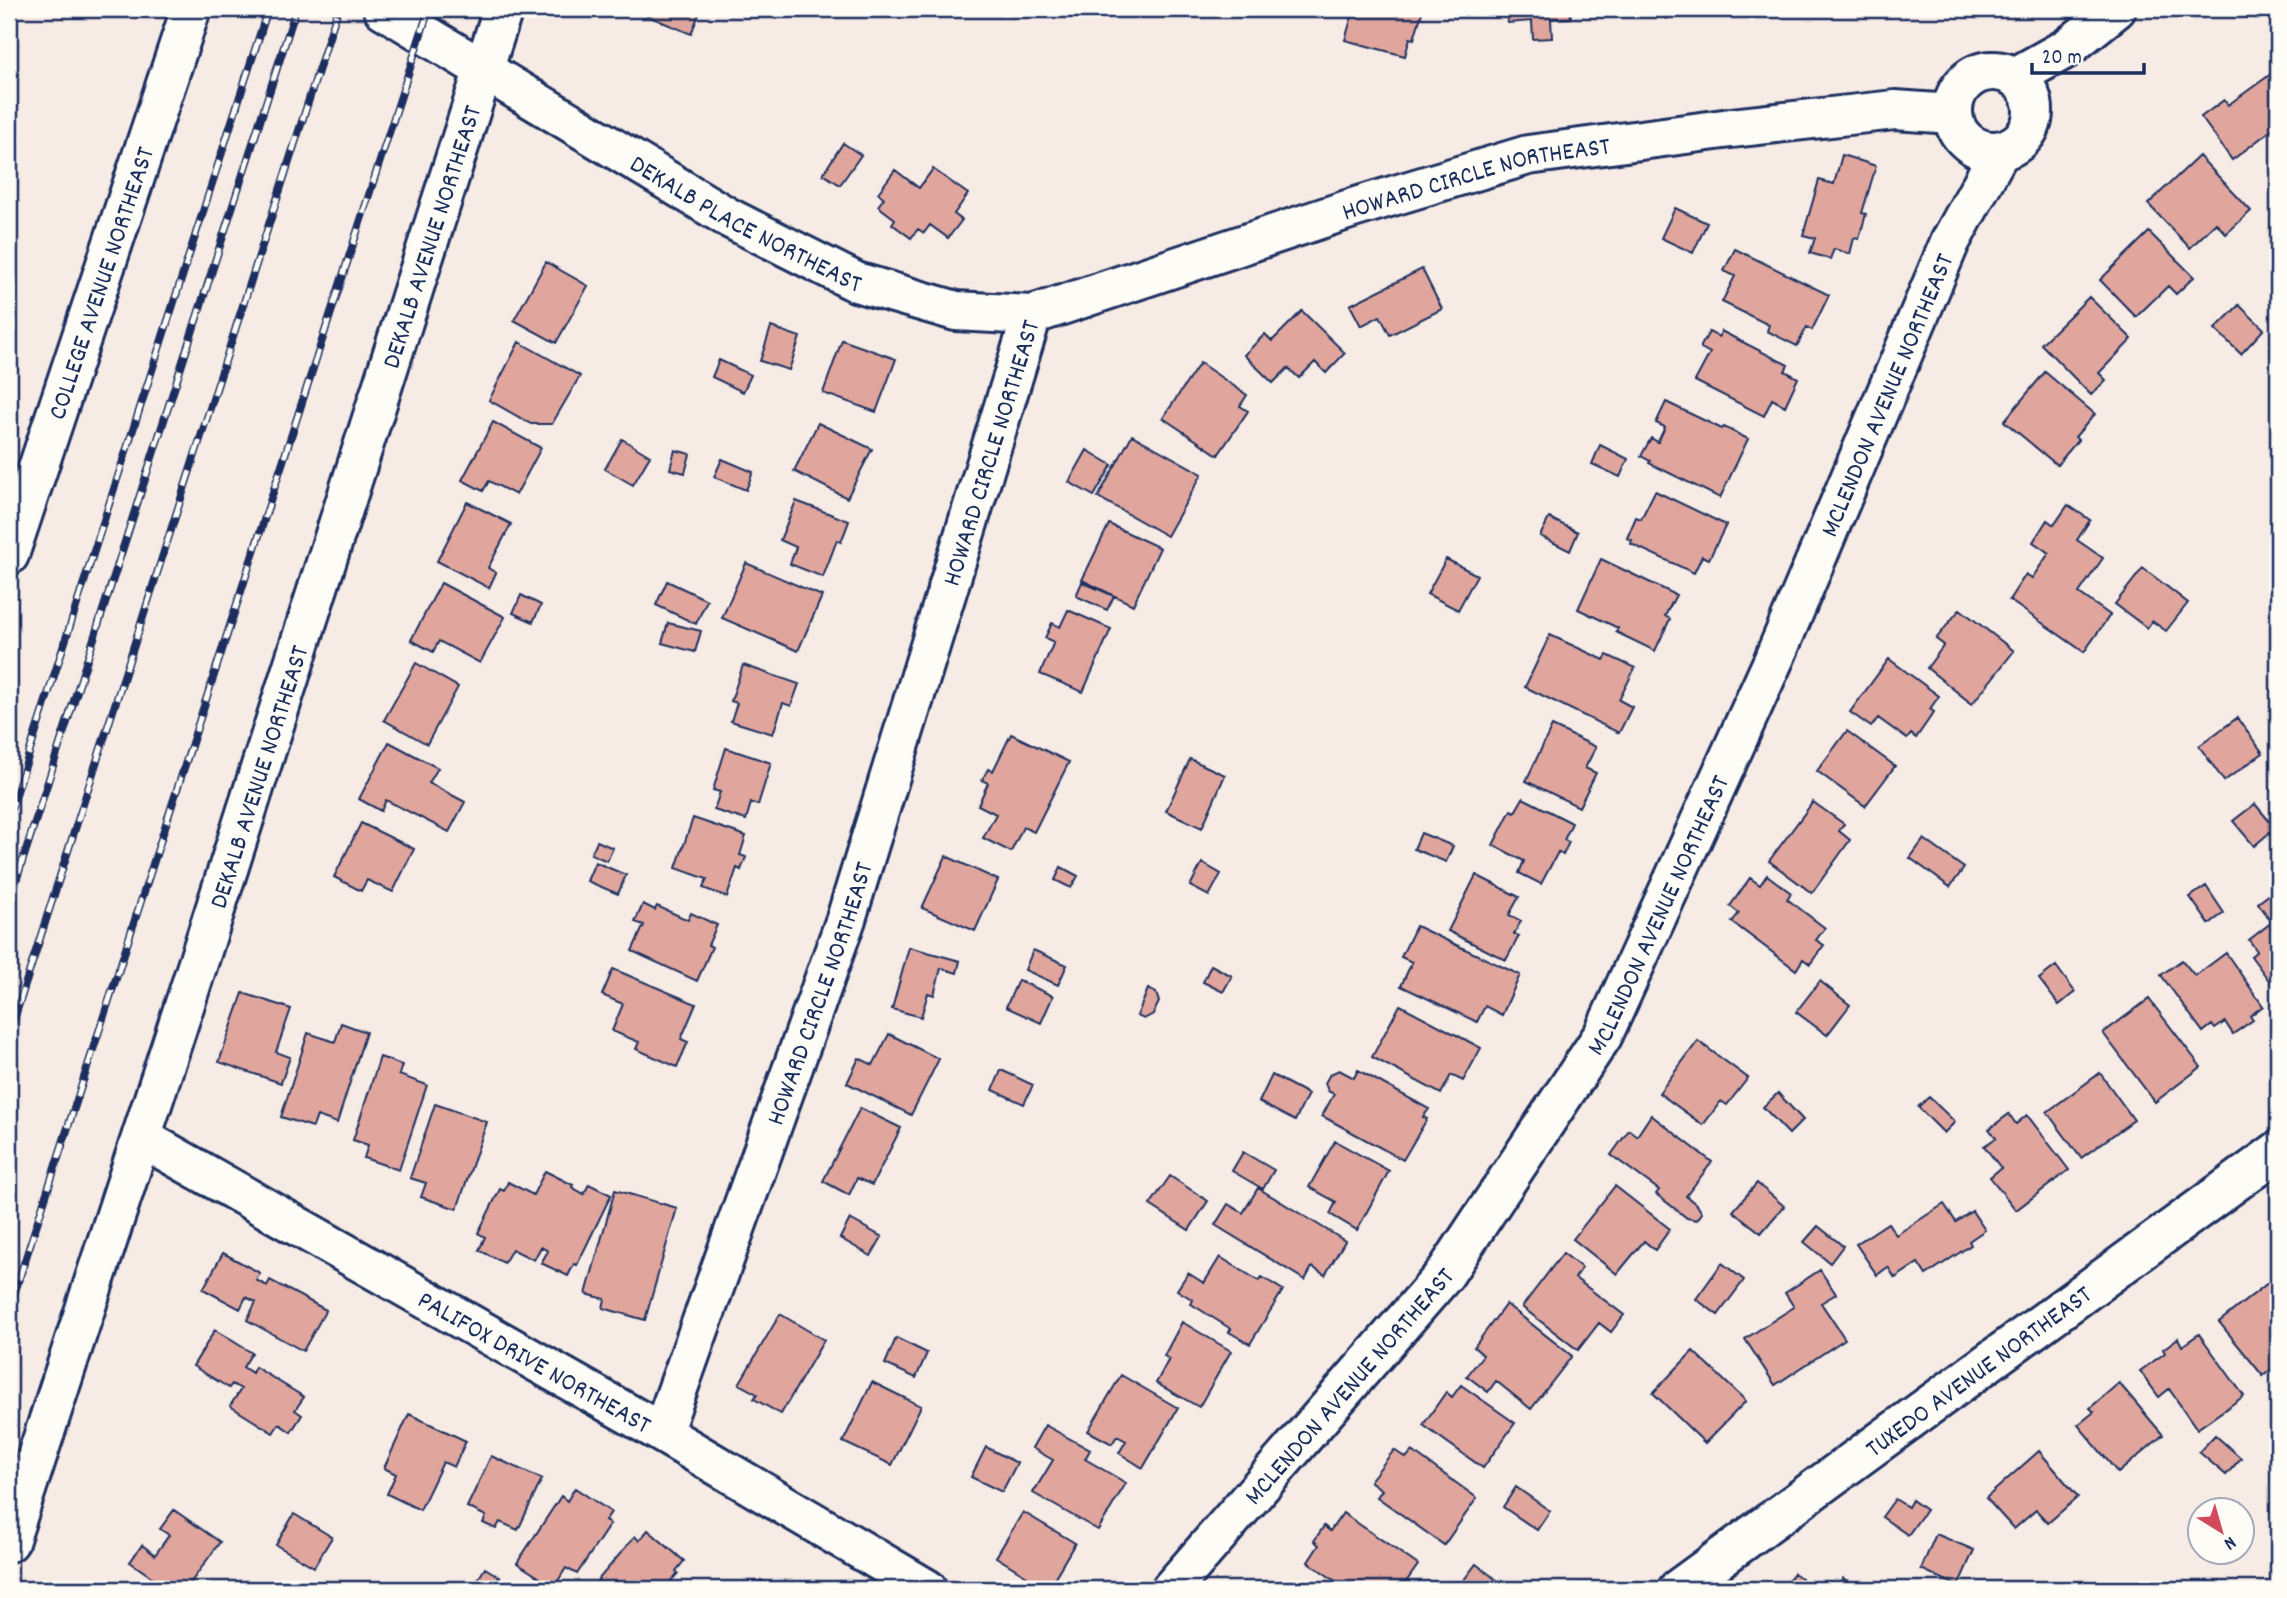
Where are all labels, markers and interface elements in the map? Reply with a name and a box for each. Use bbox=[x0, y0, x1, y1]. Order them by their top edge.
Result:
scale bar bbox=[2032, 32, 2144, 76]
text: 20 m bbox=[2042, 44, 2082, 74]
street label: DEKALB AVENUE NORTHEAST bbox=[374, 101, 493, 374]
street label: HOWARD CIRCLE NORTHEAST bbox=[1338, 129, 1613, 232]
street label: COLLEGE AVENUE NORTHEAST bbox=[40, 142, 166, 425]
street label: DEKALB PLACE NORTHEAST bbox=[622, 147, 866, 305]
street label: MCLENDON AVENUE NORTHEAST bbox=[1813, 248, 1965, 543]
street label: HOWARD CIRCLE NORTHEAST bbox=[935, 315, 1052, 591]
street label: DEKALB AVENUE NORTHEAST bbox=[202, 641, 321, 914]
street label: MCLENDON AVENUE NORTHEAST bbox=[1579, 770, 1741, 1064]
street label: HOWARD CIRCLE NORTHEAST bbox=[759, 857, 885, 1131]
street label: MCLENDON AVENUE NORTHEAST bbox=[1237, 1260, 1465, 1515]
street label: TUXEDO AVENUE NORTHEAST bbox=[1859, 1278, 2101, 1468]
street label: PALIFOX DRIVE NORTHEAST bbox=[410, 1283, 657, 1445]
north arrow bbox=[2186, 1496, 2256, 1566]
text: N bbox=[2217, 1528, 2241, 1555]

